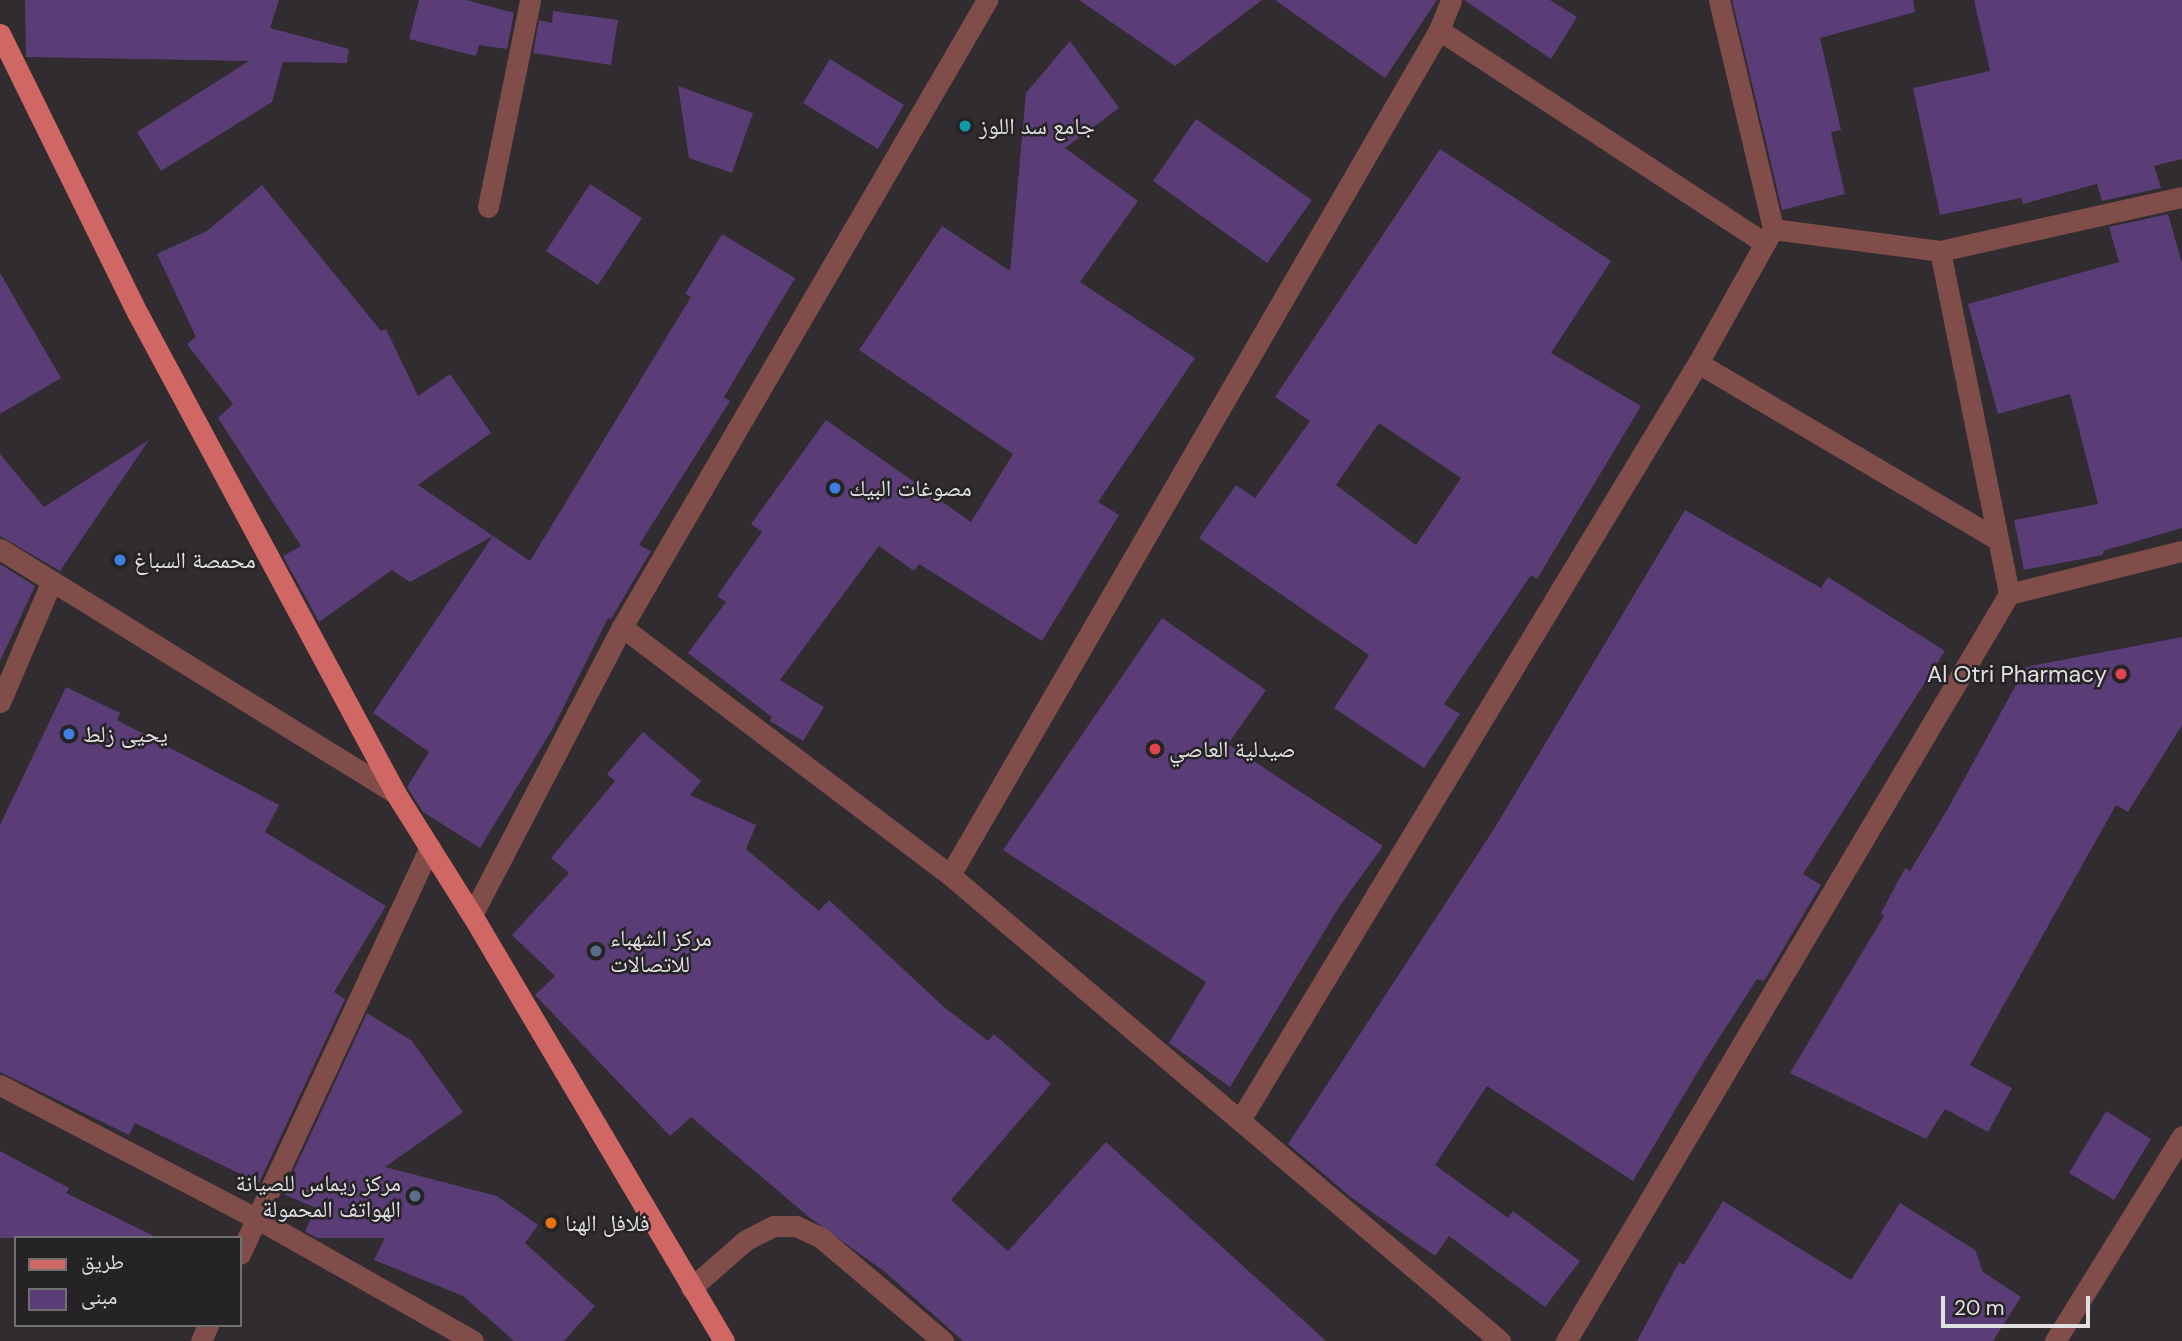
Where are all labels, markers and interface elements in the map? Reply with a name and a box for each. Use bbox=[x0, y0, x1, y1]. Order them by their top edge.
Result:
place label: جامع سد اللوز bbox=[979, 112, 1095, 140]
marker: جامع سد اللوز bbox=[957, 118, 973, 134]
place label: مصوغات البيك bbox=[849, 474, 972, 502]
marker: مصوغات البيك bbox=[827, 480, 843, 496]
place label: محمصة السباغ bbox=[134, 546, 256, 574]
marker: محمصة السباغ bbox=[112, 552, 128, 568]
place label: Al Otri Pharmacy bbox=[1927, 660, 2107, 688]
marker: Al Otri Pharmacy bbox=[2113, 666, 2129, 682]
place label: يحيى زلط bbox=[83, 720, 168, 748]
marker: يحيى زلط bbox=[61, 726, 77, 742]
place label: صيدلية العاصي bbox=[1169, 735, 1295, 763]
marker: صيدلية العاصي bbox=[1147, 741, 1163, 757]
place label: مركز الشهباء للاتصالات bbox=[610, 924, 712, 978]
marker: مركز الشهباء للاتصالات bbox=[588, 943, 604, 959]
place label: مركز ريماس للصيانة الهواتف المحمولة bbox=[236, 1169, 401, 1223]
marker: مركز ريماس للصيانة الهواتف المحمولة bbox=[407, 1188, 423, 1204]
place label: فلافل الهنا bbox=[565, 1209, 650, 1237]
marker: فلافل الهنا bbox=[543, 1215, 559, 1231]
legend bbox=[14, 1236, 242, 1327]
text: طريق bbox=[81, 1248, 124, 1276]
scale bar bbox=[1944, 1282, 2093, 1326]
text: مبنى bbox=[81, 1283, 117, 1311]
text: 20 m bbox=[1954, 1294, 2005, 1322]

